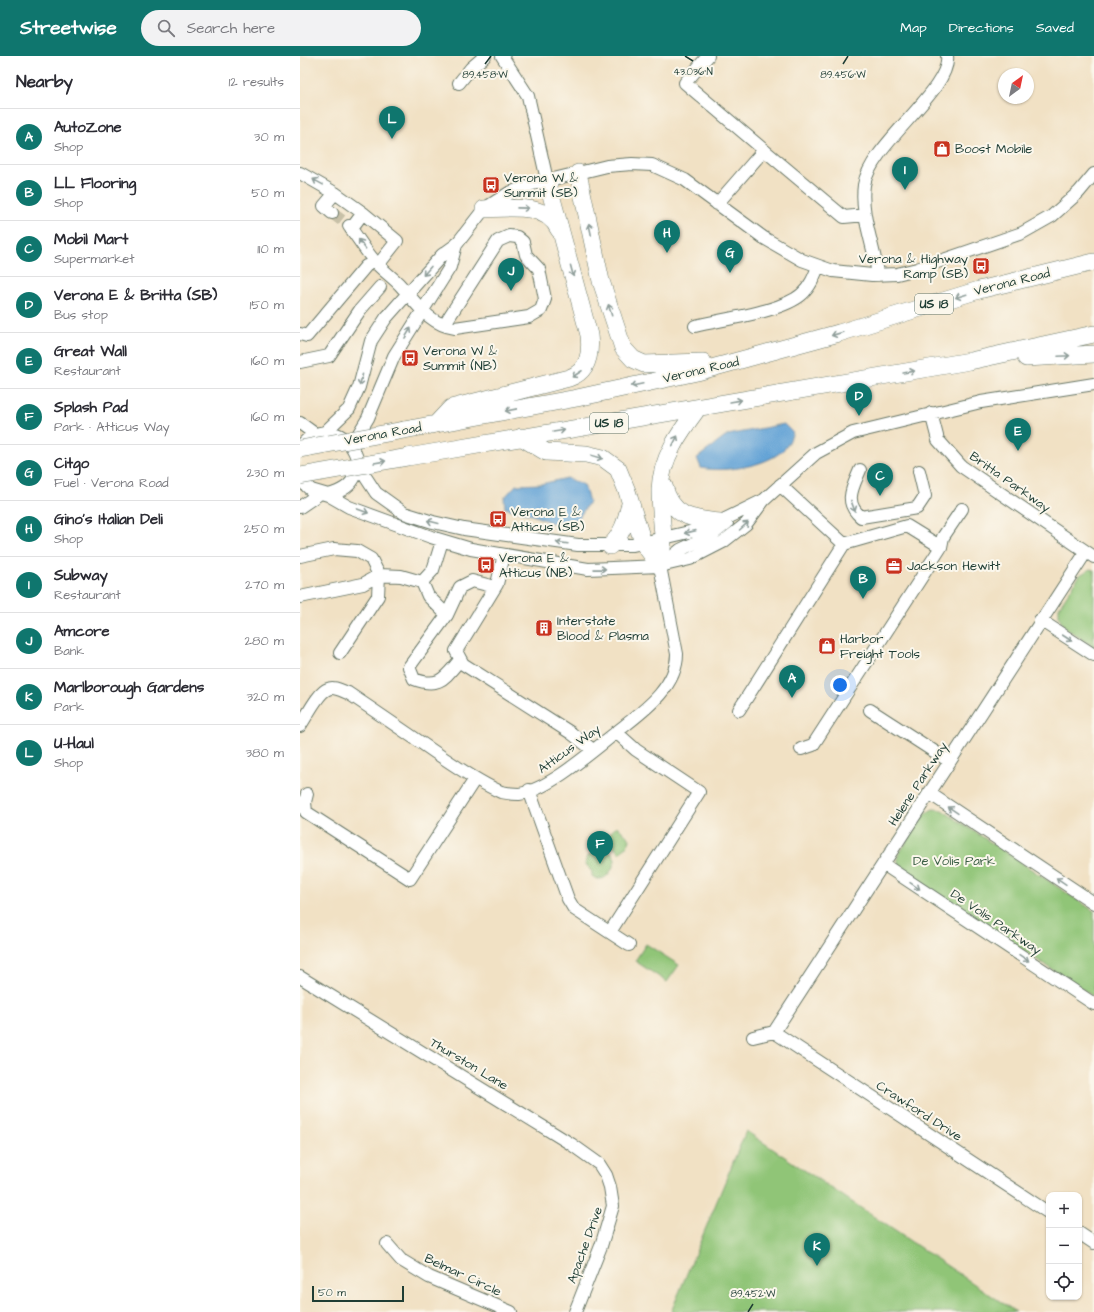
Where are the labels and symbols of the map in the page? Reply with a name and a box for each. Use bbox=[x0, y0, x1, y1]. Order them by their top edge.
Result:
text: 43.036°N bbox=[673, 65, 713, 79]
text: 89.458°W bbox=[462, 68, 508, 82]
text: 89.456°W bbox=[820, 68, 866, 82]
north arrow bbox=[998, 68, 1034, 104]
pin: L bbox=[379, 106, 405, 139]
shop icon: Boost Mobile bbox=[932, 139, 952, 159]
place label: Boost Mobile bbox=[955, 140, 1032, 158]
pin: I bbox=[892, 157, 918, 190]
place label: Verona W & Summit (SB) bbox=[504, 169, 578, 202]
bus stop icon: Verona W & Summit (SB) bbox=[481, 175, 501, 195]
one-way arrow bbox=[312, 177, 324, 185]
one-way arrow bbox=[516, 205, 529, 212]
pin: H bbox=[654, 220, 680, 253]
one-way arrow bbox=[586, 223, 594, 236]
one-way arrow bbox=[358, 239, 367, 250]
pin: G bbox=[717, 240, 743, 273]
place label: Verona & Highway Ramp (SB) bbox=[859, 250, 968, 283]
bus stop icon: Verona & Highway Ramp (SB) bbox=[971, 256, 991, 276]
pin: J bbox=[498, 258, 524, 291]
street label: Verona Road bbox=[972, 264, 1052, 300]
one-way arrow bbox=[569, 265, 576, 278]
one-way arrow bbox=[423, 266, 432, 276]
one-way arrow bbox=[955, 293, 968, 300]
road number: US 18 bbox=[915, 294, 953, 314]
one-way arrow bbox=[606, 304, 613, 317]
one-way arrow bbox=[404, 327, 412, 339]
one-way arrow bbox=[831, 331, 844, 338]
place label: Verona W & Summit (NB) bbox=[423, 342, 497, 375]
bus stop icon: Verona W & Summit (NB) bbox=[400, 348, 420, 368]
street label: Verona Road bbox=[661, 352, 741, 388]
one-way arrow bbox=[1057, 352, 1070, 359]
one-way arrow bbox=[902, 367, 915, 375]
one-way arrow bbox=[572, 370, 583, 378]
one-way arrow bbox=[357, 373, 364, 386]
one-way arrow bbox=[631, 381, 644, 389]
pin: D bbox=[846, 383, 872, 416]
one-way arrow bbox=[729, 397, 742, 405]
one-way arrow bbox=[505, 406, 518, 414]
road number: US 18 bbox=[590, 413, 628, 433]
street label: Verona Road bbox=[343, 418, 423, 450]
pin: E bbox=[1005, 418, 1031, 451]
one-way arrow bbox=[553, 427, 566, 435]
one-way arrow bbox=[672, 435, 679, 447]
street label: Britta Parkway bbox=[965, 447, 1054, 517]
one-way arrow bbox=[591, 454, 604, 461]
one-way arrow bbox=[373, 458, 386, 466]
pin: C bbox=[867, 463, 893, 496]
one-way arrow bbox=[849, 500, 857, 512]
place label: Verona E & Atticus (SB) bbox=[511, 503, 585, 536]
one-way arrow bbox=[356, 508, 368, 516]
bus stop icon: Verona E & Atticus (SB) bbox=[488, 509, 508, 529]
one-way arrow bbox=[427, 518, 440, 525]
one-way arrow bbox=[739, 521, 749, 530]
one-way arrow bbox=[684, 529, 697, 537]
one-way arrow bbox=[556, 540, 569, 547]
place label: Verona E & Atticus (NB) bbox=[499, 549, 573, 582]
bus stop icon: Verona E & Atticus (NB) bbox=[476, 555, 496, 575]
office icon: Jackson Hewitt bbox=[884, 556, 904, 576]
place label: Jackson Hewitt bbox=[907, 557, 1001, 575]
one-way arrow bbox=[593, 565, 606, 572]
pin: B bbox=[850, 566, 876, 599]
place label: Interstate Blood & Plasma bbox=[557, 612, 649, 645]
building icon: Interstate Blood & Plasma bbox=[534, 618, 554, 638]
place label: Harbor Freight Tools bbox=[840, 630, 921, 664]
one-way arrow bbox=[1061, 634, 1073, 642]
shop icon: Harbor Freight Tools bbox=[817, 636, 837, 656]
pin: A bbox=[779, 665, 805, 698]
your location bbox=[830, 675, 850, 695]
street label: Atticus Way bbox=[534, 720, 605, 779]
street label: Helene Parkway bbox=[884, 738, 953, 830]
one-way arrow bbox=[948, 806, 959, 814]
pin: F bbox=[587, 831, 613, 864]
park label: De Volis Park bbox=[913, 852, 995, 870]
one-way arrow bbox=[1056, 877, 1067, 886]
one-way arrow bbox=[910, 881, 921, 890]
street label: De Volis Parkway bbox=[946, 885, 1045, 960]
one-way arrow bbox=[1018, 954, 1030, 962]
street label: Thurston Lane bbox=[427, 1034, 511, 1094]
street label: Crawford Drive bbox=[873, 1077, 965, 1145]
street label: Apache Drive bbox=[563, 1204, 607, 1286]
pin: K bbox=[804, 1233, 830, 1266]
street label: Belmar Circle bbox=[422, 1249, 504, 1301]
scale bar bbox=[312, 1284, 404, 1303]
text: 89.452°W bbox=[731, 1287, 776, 1301]

